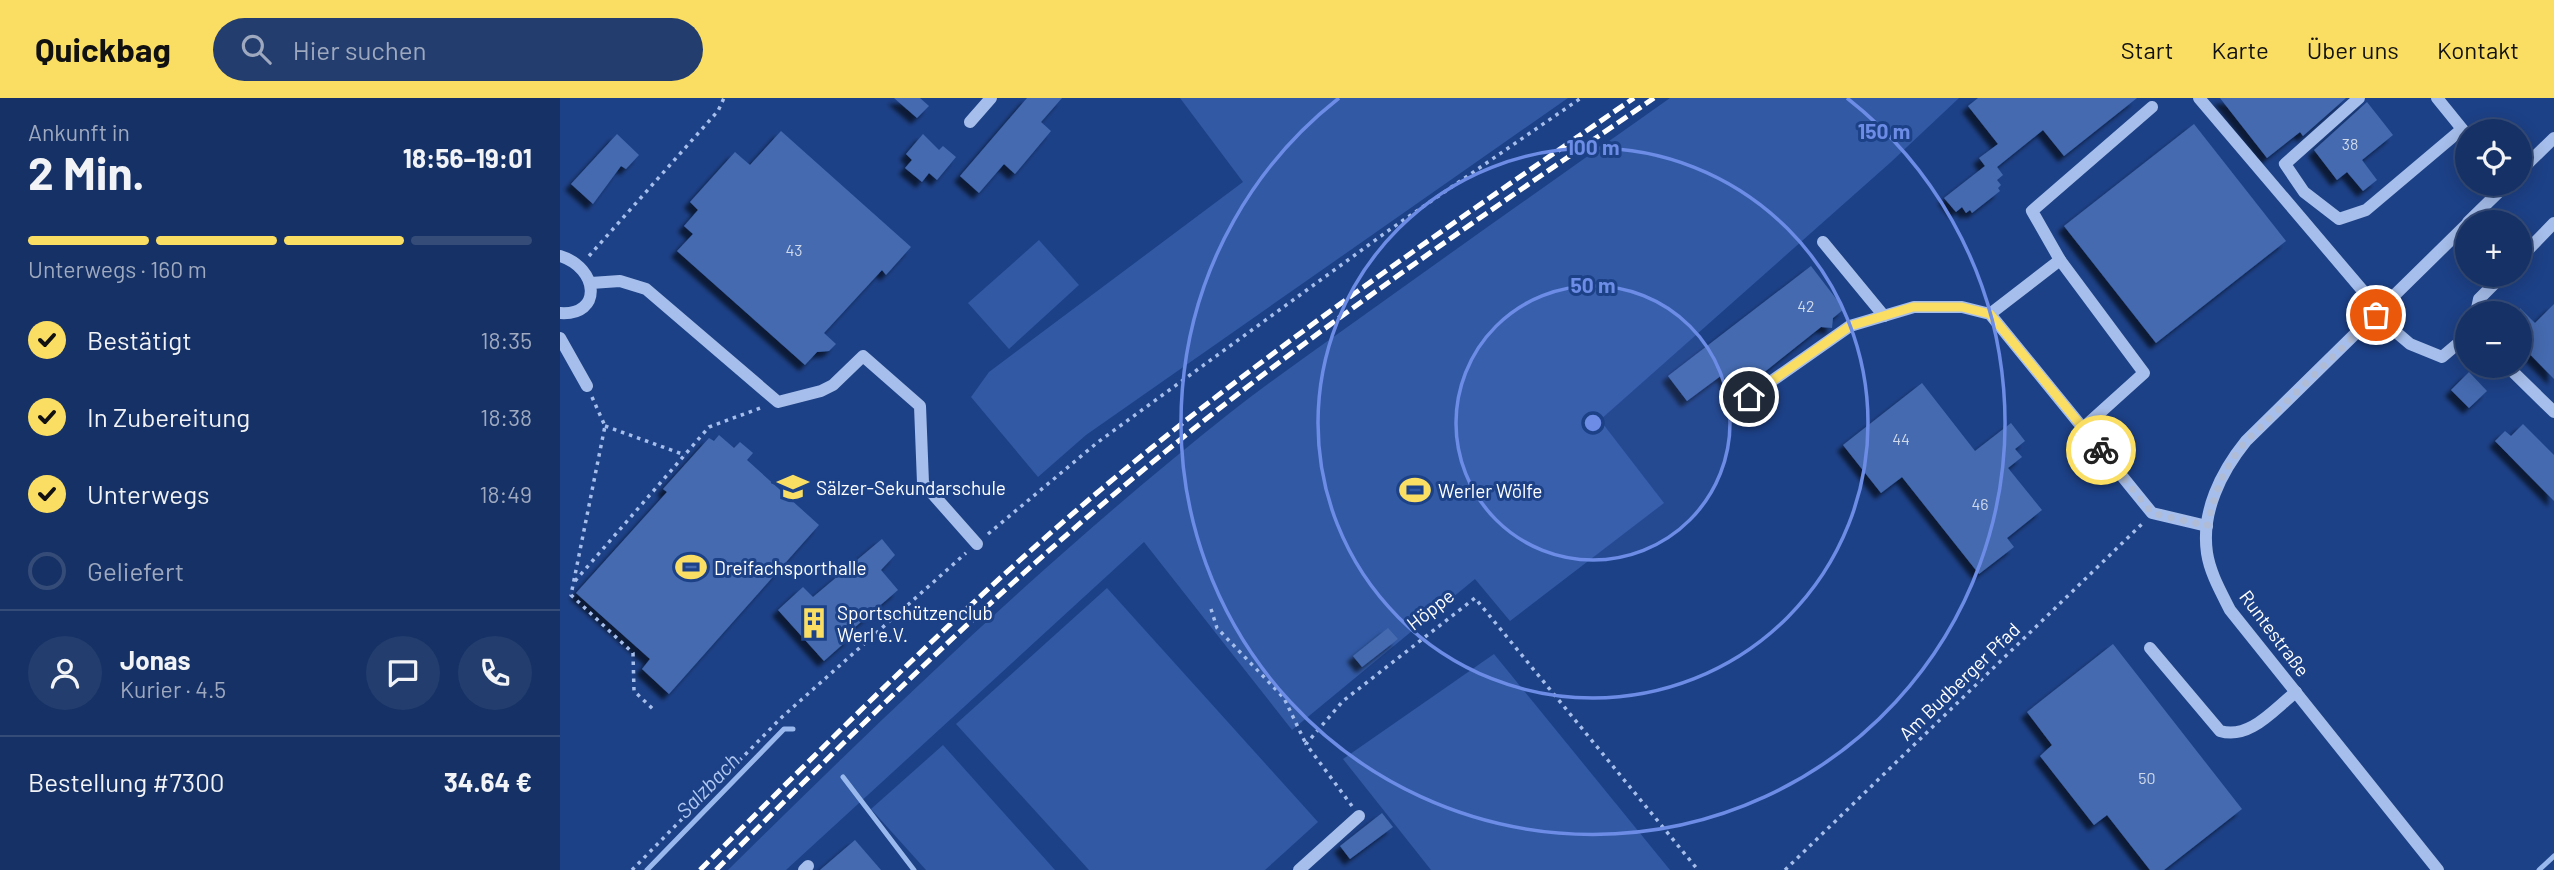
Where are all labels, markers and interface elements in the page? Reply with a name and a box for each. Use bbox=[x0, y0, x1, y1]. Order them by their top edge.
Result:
search box bbox=[213, 18, 703, 81]
text: Quickbag bbox=[35, 29, 171, 69]
icon: search bbox=[237, 30, 275, 68]
text: Hier suchen bbox=[293, 34, 427, 65]
text: Start bbox=[2121, 35, 2174, 64]
text: Karte bbox=[2212, 35, 2269, 64]
text: Über uns bbox=[2307, 35, 2399, 64]
text: Kontakt bbox=[2437, 35, 2519, 64]
text: Ankunft in bbox=[28, 118, 130, 146]
text: 150 m bbox=[1858, 118, 1910, 143]
map controls bbox=[2455, 119, 2532, 378]
button: locate bbox=[2455, 119, 2532, 196]
text: 100 m bbox=[1566, 134, 1620, 159]
house number: 38 bbox=[2342, 134, 2358, 153]
text: 18:56–19:01 bbox=[403, 142, 532, 173]
text: 2 Min. bbox=[28, 144, 145, 199]
button: + bbox=[2455, 210, 2532, 287]
house number: 43 bbox=[785, 240, 803, 259]
text: Unterwegs · 160 m bbox=[28, 255, 207, 283]
text: 50 m bbox=[1570, 272, 1616, 297]
pin bbox=[2346, 285, 2406, 345]
house number: 42 bbox=[1797, 296, 1815, 315]
icon: bag bbox=[2357, 296, 2395, 334]
button: − bbox=[2455, 301, 2532, 378]
icon: check bbox=[28, 321, 66, 359]
text: Bestätigt bbox=[87, 324, 192, 355]
text: 18:35 bbox=[481, 326, 532, 354]
pin bbox=[1719, 367, 1779, 427]
icon: home bbox=[1730, 378, 1768, 416]
icon: check bbox=[28, 398, 66, 436]
text: In Zubereitung bbox=[87, 401, 250, 432]
text: 18:38 bbox=[480, 403, 532, 431]
centre of rings bbox=[1581, 411, 1605, 435]
courier bbox=[2066, 415, 2136, 485]
house number: 44 bbox=[1892, 429, 1910, 448]
icon: bike bbox=[2082, 431, 2120, 469]
school or university icon: Sälzer-Sekundarschule bbox=[776, 470, 810, 504]
sports icon: Werler Wölfe bbox=[1398, 473, 1432, 507]
icon: check bbox=[28, 475, 66, 513]
place label: Sälzer-Sekundarschule bbox=[816, 476, 1006, 499]
text: Unterwegs bbox=[87, 478, 209, 509]
place label: Werler Wölfe bbox=[1438, 479, 1542, 502]
text: 18:49 bbox=[480, 480, 532, 508]
house number: 46 bbox=[1971, 494, 1989, 513]
sports icon: Dreifachsporthalle bbox=[674, 550, 708, 584]
text: Geliefert bbox=[87, 555, 184, 586]
place label: Dreifachsporthalle bbox=[714, 556, 867, 579]
street label: Höppe bbox=[1402, 583, 1458, 635]
street label: Runtestraße bbox=[2235, 585, 2315, 681]
place label: Sportschützenclub Werl e.V. bbox=[837, 601, 993, 646]
building icon: Sportschützenclub Werl e.V. bbox=[797, 606, 831, 640]
street label: Am Budberger Pfad bbox=[1894, 617, 2024, 745]
button: person bbox=[28, 636, 102, 710]
button: chat bbox=[366, 636, 440, 710]
button: phone bbox=[458, 636, 532, 710]
text: Jonas bbox=[120, 644, 191, 675]
text: Kurier · 4.5 bbox=[120, 675, 226, 703]
water label: Salzbach bbox=[670, 747, 744, 823]
text: Bestellung #7300 bbox=[28, 766, 225, 797]
text: 34.64 € bbox=[444, 766, 532, 797]
house number: 50 bbox=[2138, 768, 2156, 787]

